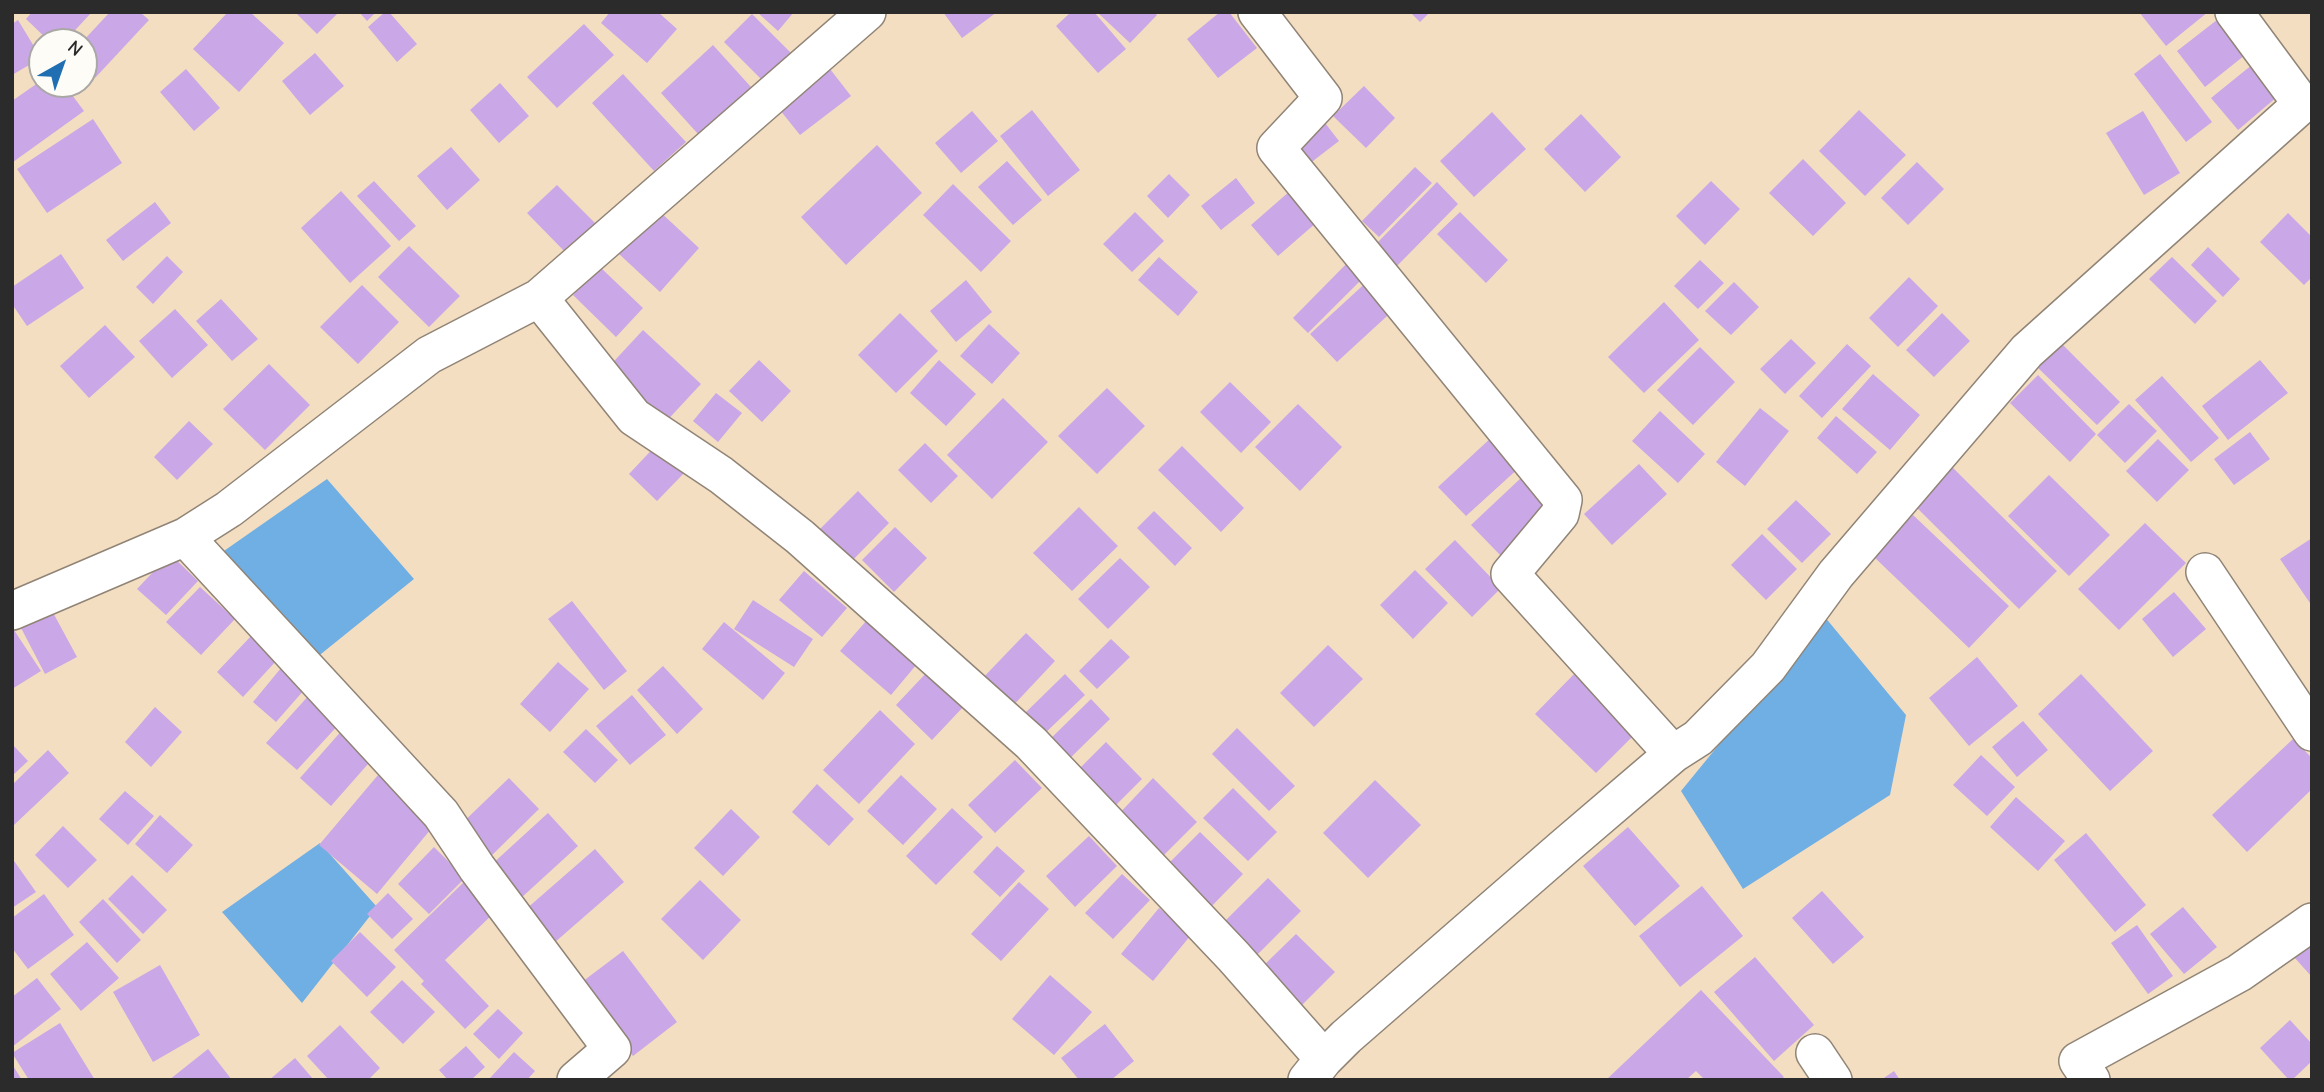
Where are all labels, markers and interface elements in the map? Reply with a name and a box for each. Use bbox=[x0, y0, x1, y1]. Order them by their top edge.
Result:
north arrow bbox=[28, 28, 98, 98]
text: N bbox=[63, 36, 87, 61]

